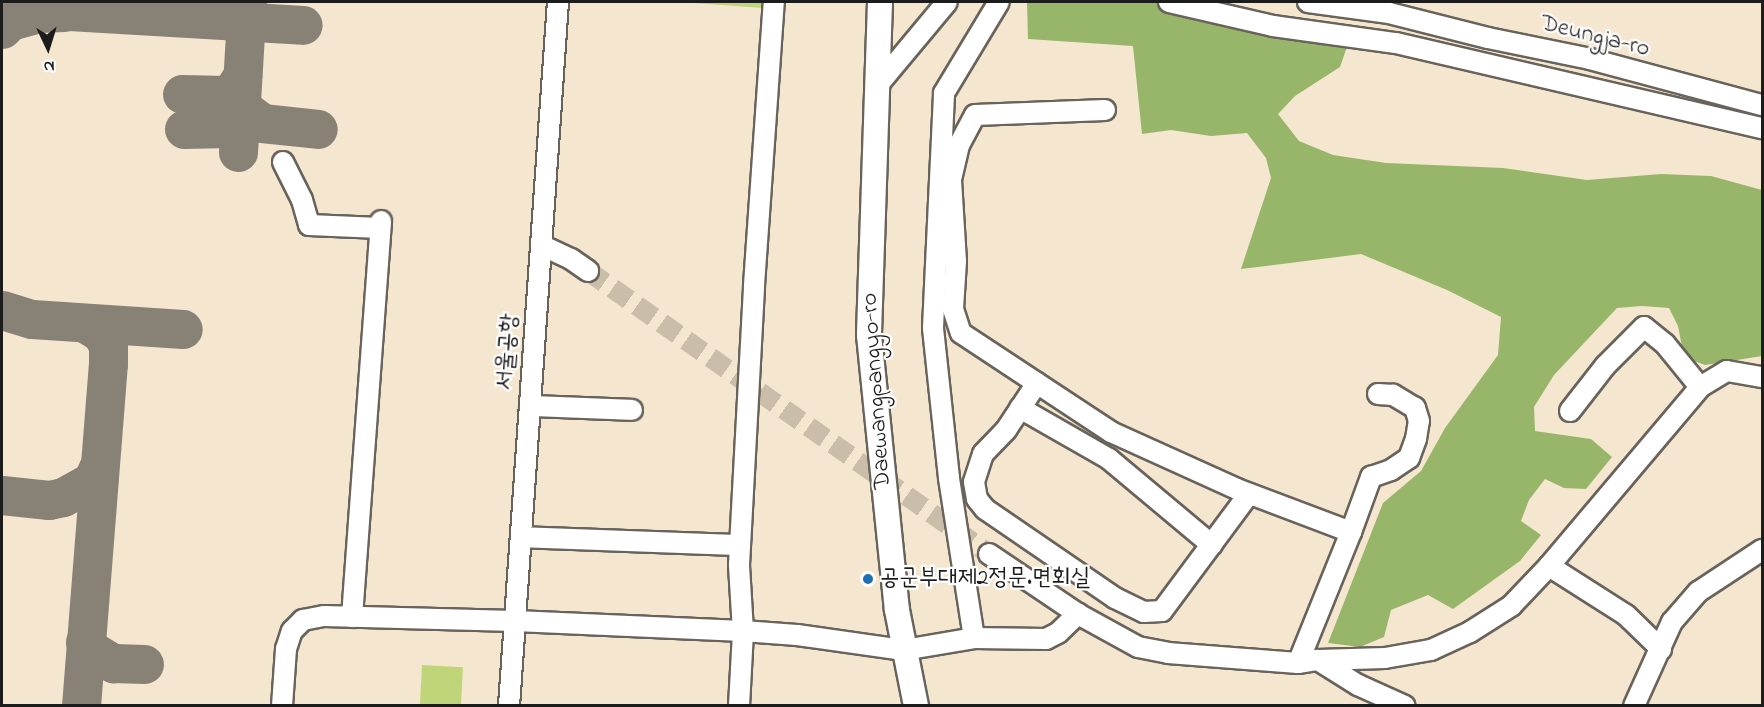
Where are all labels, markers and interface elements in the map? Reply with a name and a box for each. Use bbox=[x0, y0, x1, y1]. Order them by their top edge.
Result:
street label: Deungja-ro bbox=[1538, 10, 1652, 64]
north arrow bbox=[18, 18, 78, 78]
text: N bbox=[43, 54, 55, 78]
street label: Daewangpangyo-ro bbox=[856, 292, 898, 490]
street label: 서울공항 bbox=[491, 312, 525, 392]
place label: 공군부대제2정문.면회실 bbox=[880, 565, 1090, 593]
marker: 공군부대제2정문.면회실 bbox=[861, 572, 875, 586]

